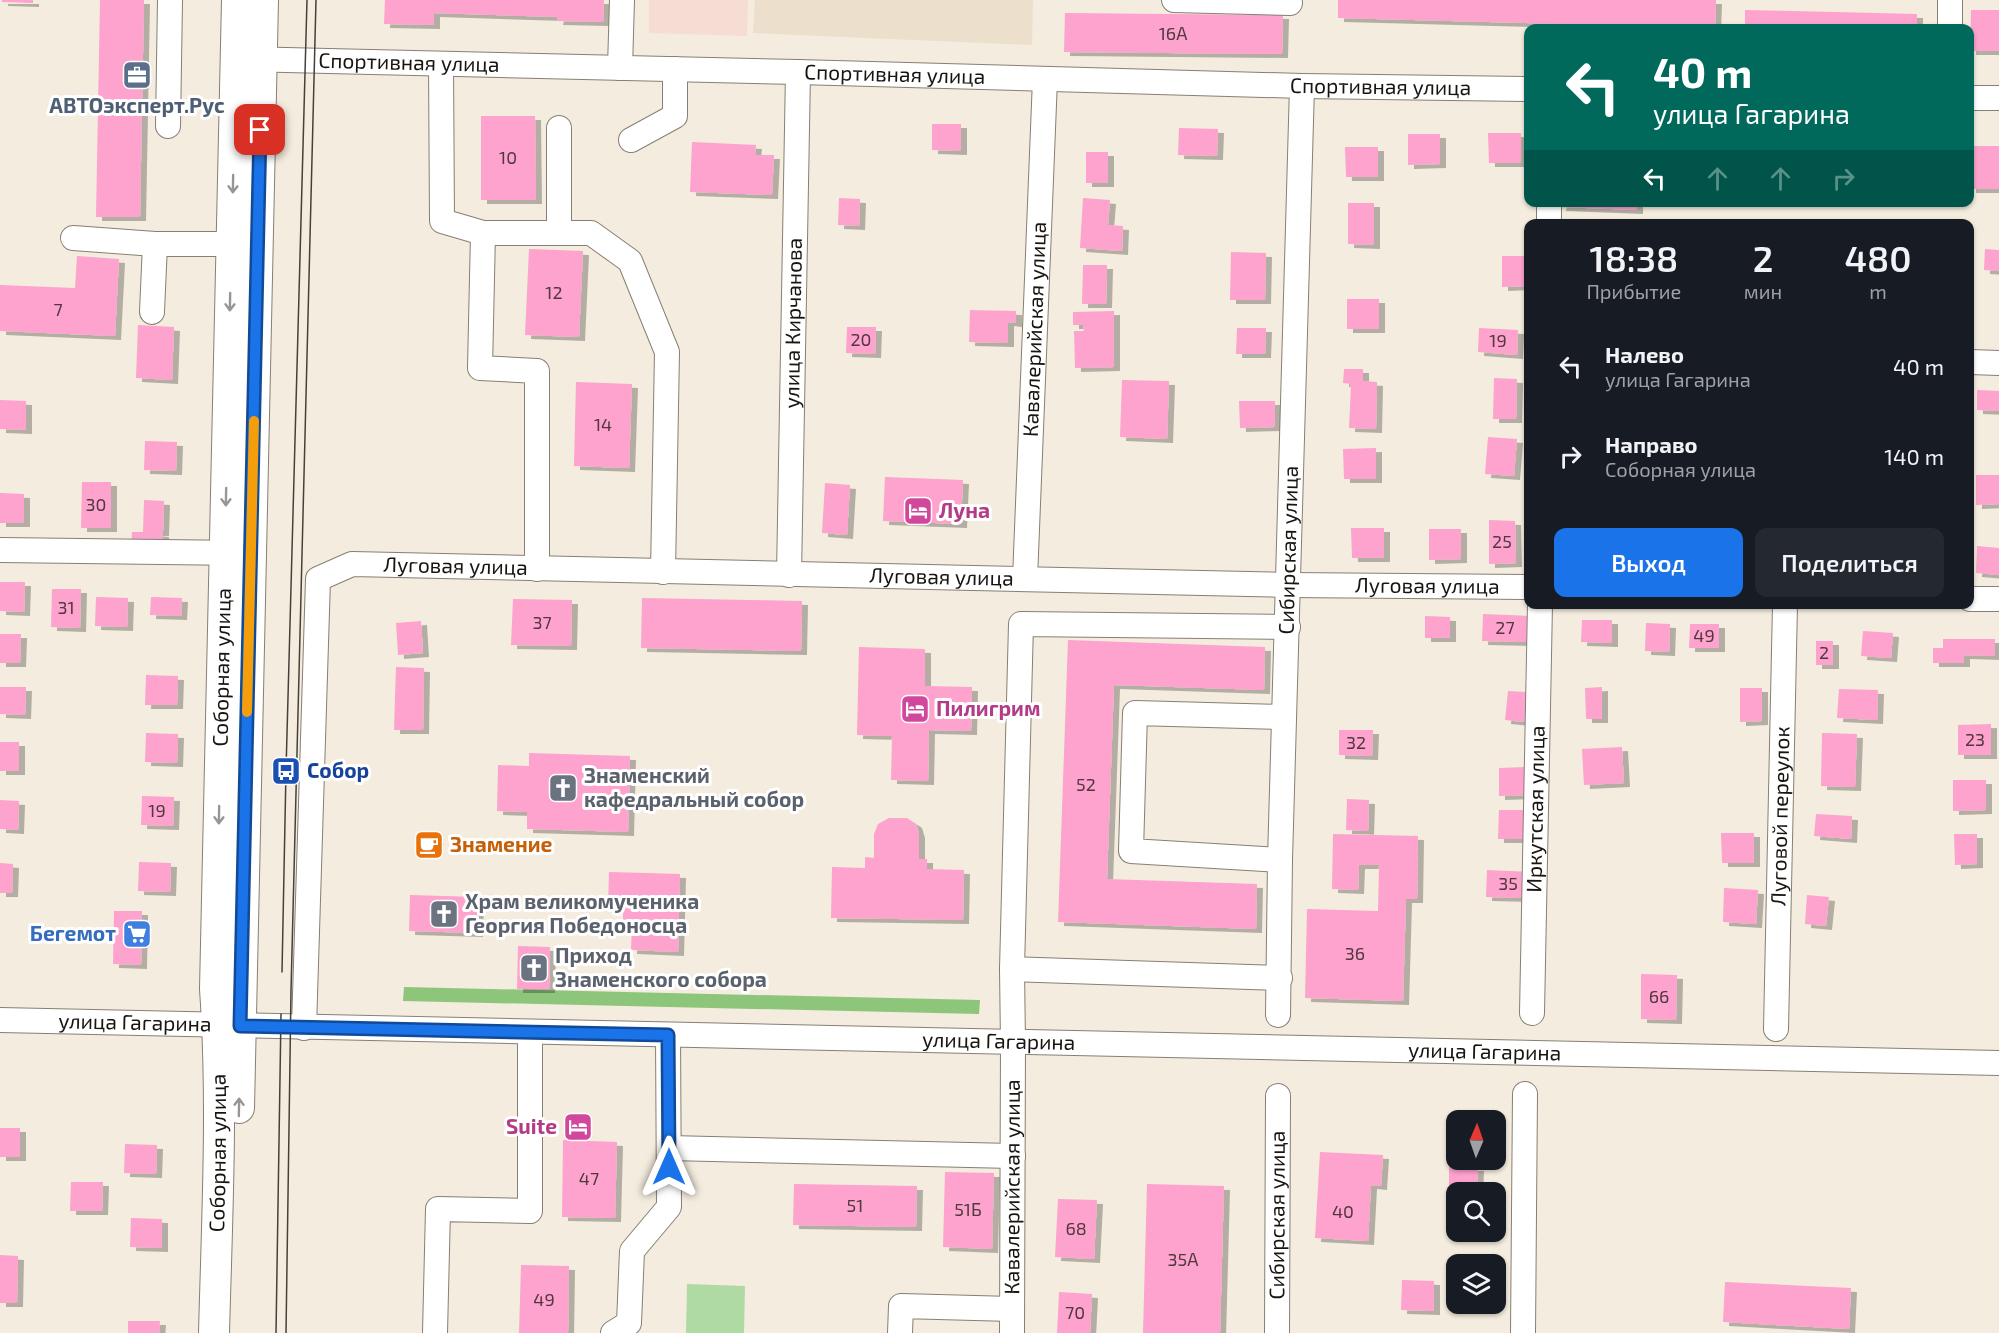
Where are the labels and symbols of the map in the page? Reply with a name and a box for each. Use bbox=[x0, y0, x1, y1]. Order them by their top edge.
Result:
house number: 16А bbox=[1159, 22, 1188, 44]
street label: Спортивная улица bbox=[318, 47, 500, 76]
street label: Спортивная улица bbox=[804, 58, 986, 88]
office icon: АВТОэксперт.Рус bbox=[121, 59, 153, 91]
street label: Спортивная улица bbox=[1290, 72, 1471, 100]
place label: АВТОэксперт.Рус bbox=[49, 92, 225, 117]
pin bbox=[234, 104, 285, 155]
house number: 10 bbox=[499, 146, 517, 168]
one-way arrow bbox=[227, 174, 238, 194]
street label: Кавалерийская улица bbox=[1017, 221, 1050, 437]
street label: улица Кирчанова bbox=[778, 237, 806, 409]
house number: 12 bbox=[545, 281, 563, 303]
one-way arrow bbox=[224, 292, 236, 312]
house number: 7 bbox=[53, 298, 63, 320]
house number: 20 bbox=[851, 328, 871, 350]
house number: 19 bbox=[1489, 329, 1507, 351]
house number: 14 bbox=[594, 413, 612, 435]
street label: Сибирская улица bbox=[1272, 465, 1302, 635]
one-way arrow bbox=[220, 487, 232, 507]
house number: 30 bbox=[86, 493, 106, 515]
hotel icon: Луна bbox=[902, 495, 934, 527]
place label: Луна bbox=[939, 497, 990, 522]
house number: 25 bbox=[1492, 530, 1512, 552]
street label: Луговая улица bbox=[383, 551, 528, 579]
street label: Луговая улица bbox=[869, 562, 1014, 590]
street label: Луговая улица bbox=[1355, 572, 1500, 598]
street label: Соборная улица bbox=[206, 588, 235, 747]
house number: 31 bbox=[57, 596, 75, 618]
house number: 37 bbox=[532, 611, 552, 633]
house number: 27 bbox=[1495, 616, 1515, 638]
house number: 49 bbox=[1693, 624, 1715, 646]
house number: 2 bbox=[1819, 641, 1829, 663]
hotel icon: Пилигрим bbox=[899, 693, 931, 725]
place label: Пилигрим bbox=[936, 695, 1040, 720]
street label: Иркутская улица bbox=[1520, 725, 1549, 893]
street label: Луговой переулок bbox=[1765, 726, 1794, 906]
house number: 23 bbox=[1965, 728, 1985, 750]
house number: 32 bbox=[1346, 731, 1366, 753]
bus stop icon: Собор bbox=[270, 755, 302, 787]
place label: Собор bbox=[307, 757, 369, 782]
place label: Знаменский кафедральный собор bbox=[584, 762, 804, 811]
church icon: Знаменский кафедральный собор bbox=[547, 772, 579, 804]
house number: 52 bbox=[1076, 773, 1096, 795]
house number: 19 bbox=[148, 799, 166, 821]
one-way arrow bbox=[213, 804, 225, 824]
cafe icon: Знамение bbox=[413, 829, 445, 861]
place label: Знамение bbox=[450, 831, 552, 856]
house number: 35 bbox=[1498, 872, 1518, 894]
place label: Храм великомученика Георгия Победоносца bbox=[465, 888, 699, 937]
church icon: Храм великомученика Георгия Победоносца bbox=[428, 898, 460, 930]
supermarket icon: Бегемот bbox=[121, 918, 153, 950]
place label: Бегемот bbox=[30, 920, 116, 945]
place label: Приход Знаменского собора bbox=[555, 942, 767, 991]
house number: 36 bbox=[1345, 942, 1365, 964]
church icon: Приход Знаменского собора bbox=[518, 952, 550, 984]
house number: 66 bbox=[1649, 985, 1669, 1007]
street label: улица Гагарина bbox=[58, 1007, 212, 1036]
street label: улица Гагарина bbox=[922, 1026, 1076, 1054]
street label: улица Гагарина bbox=[1408, 1036, 1562, 1065]
street label: Соборная улица bbox=[203, 1074, 231, 1233]
street label: Кавалерийская улица bbox=[998, 1079, 1025, 1295]
one-way arrow bbox=[233, 1097, 245, 1117]
north arrow bbox=[1446, 1110, 1506, 1170]
hotel icon: Suite bbox=[562, 1111, 594, 1143]
place label: Suite bbox=[506, 1113, 557, 1138]
street label: Сибирская улица bbox=[1263, 1130, 1290, 1300]
position arrow bbox=[637, 1135, 701, 1199]
house number: 47 bbox=[579, 1167, 599, 1189]
house number: 51 bbox=[847, 1194, 863, 1216]
house number: 51Б bbox=[954, 1198, 982, 1220]
house number: 40 bbox=[1332, 1200, 1354, 1222]
house number: 68 bbox=[1065, 1217, 1087, 1239]
house number: 35А bbox=[1168, 1248, 1199, 1270]
house number: 49 bbox=[533, 1288, 555, 1310]
house number: 70 bbox=[1065, 1301, 1085, 1323]

